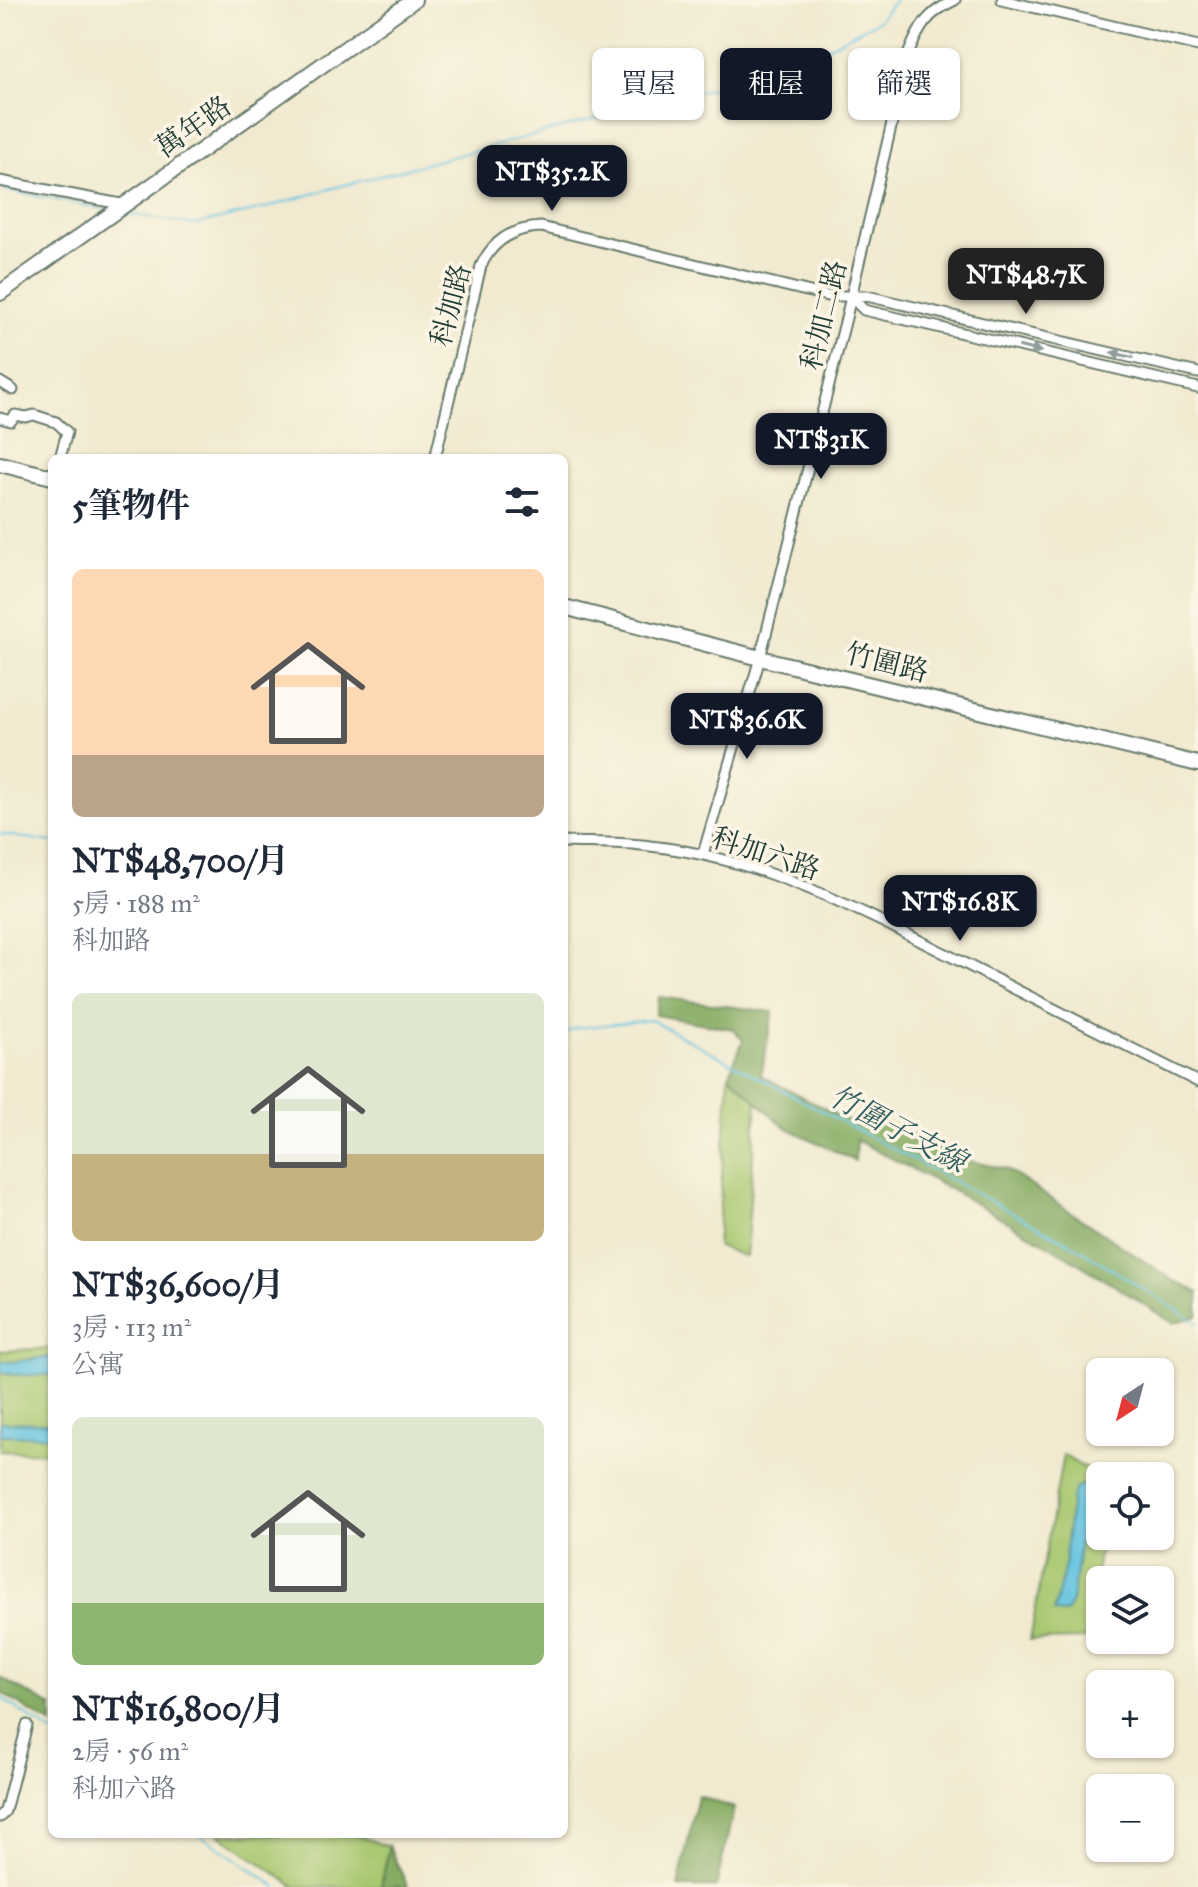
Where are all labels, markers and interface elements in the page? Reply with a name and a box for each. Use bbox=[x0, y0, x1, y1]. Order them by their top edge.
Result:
chip: 買屋 bbox=[592, 48, 704, 120]
chip: 租屋 bbox=[720, 48, 832, 120]
chip: 篩選 bbox=[848, 48, 960, 120]
street label: 萬年路 bbox=[149, 88, 238, 165]
pin: NT$35.2K bbox=[469, 145, 635, 213]
text: NT$35.2K bbox=[495, 155, 609, 187]
pin: NT$48.7K bbox=[943, 248, 1109, 316]
street label: 科加二路 bbox=[793, 257, 854, 374]
text: NT$48.7K bbox=[966, 258, 1086, 290]
street label: 科加路 bbox=[423, 260, 478, 350]
one-way arrow bbox=[1018, 343, 1043, 356]
one-way arrow bbox=[1109, 349, 1134, 361]
pin: NT$31K bbox=[756, 413, 886, 481]
text: NT$31K bbox=[774, 423, 868, 455]
icon: filters bbox=[500, 480, 544, 524]
text: 5筆物件 bbox=[72, 485, 190, 526]
icon: home bbox=[236, 621, 380, 765]
street label: 竹圍路 bbox=[842, 635, 932, 690]
pin: NT$36.6K bbox=[664, 693, 830, 761]
text: NT$36.6K bbox=[689, 703, 805, 735]
street label: 科加六路 bbox=[707, 820, 825, 887]
text: NT$48,700/月 bbox=[72, 840, 289, 881]
pin: NT$16.8K bbox=[877, 875, 1043, 943]
text: NT$16.8K bbox=[902, 885, 1018, 917]
text: 5房 · 188 m² bbox=[72, 887, 200, 919]
text: 科加路 bbox=[72, 924, 150, 956]
icon: home bbox=[236, 1045, 380, 1189]
water label: 竹圍子支線 bbox=[823, 1078, 975, 1182]
text: NT$36,600/月 bbox=[72, 1264, 285, 1305]
text: 3房 · 113 m² bbox=[72, 1311, 191, 1343]
text: 公寓 bbox=[72, 1348, 124, 1380]
north arrow bbox=[1086, 1358, 1174, 1446]
map controls bbox=[1086, 1358, 1174, 1862]
button: locate bbox=[1086, 1462, 1174, 1550]
icon: home bbox=[236, 1469, 380, 1613]
button: layers bbox=[1086, 1566, 1174, 1654]
button: + bbox=[1086, 1670, 1174, 1758]
text: NT$16,800/月 bbox=[72, 1688, 285, 1729]
text: 2房 · 56 m² bbox=[72, 1735, 188, 1767]
text: 科加六路 bbox=[72, 1772, 176, 1804]
button: − bbox=[1086, 1774, 1174, 1862]

